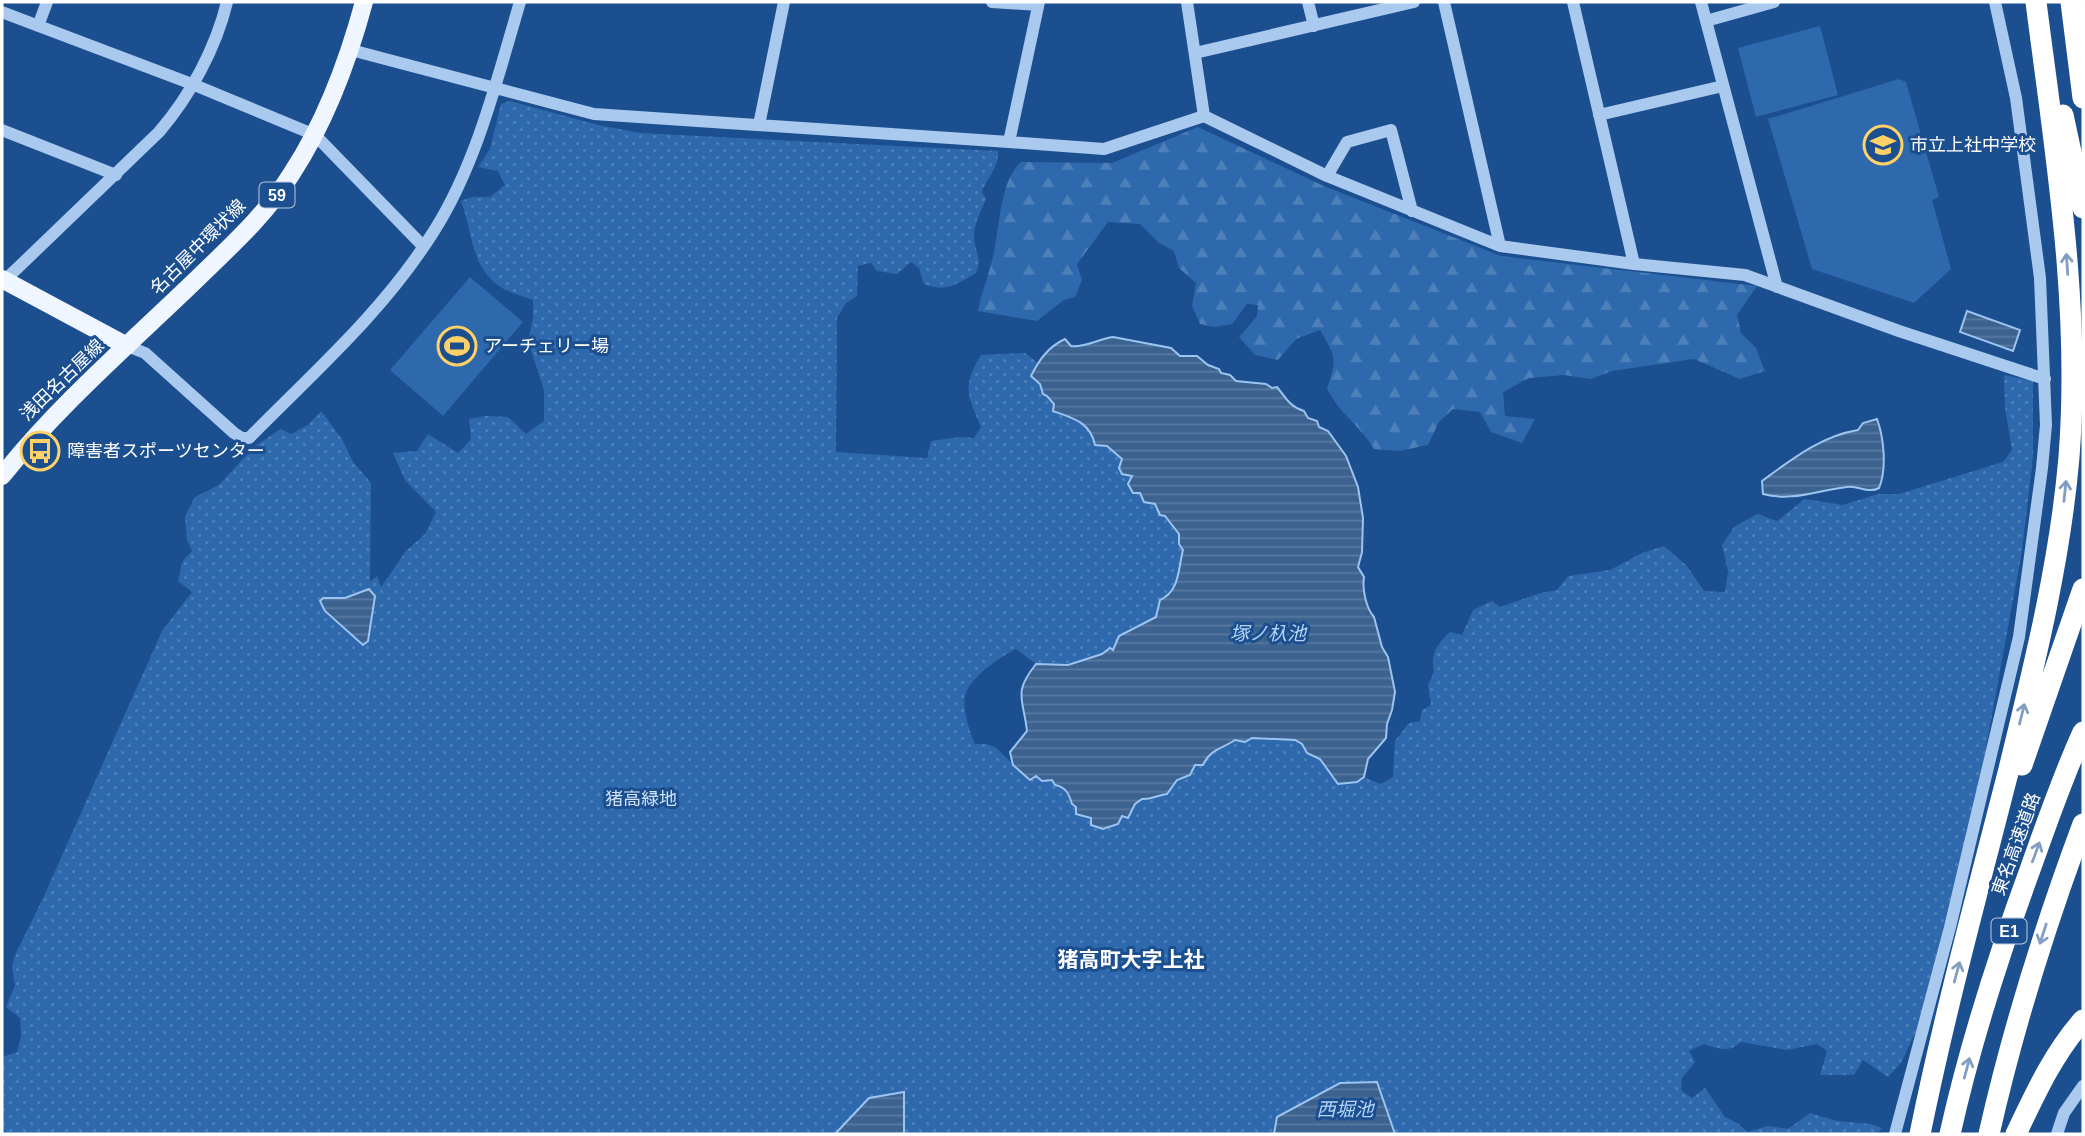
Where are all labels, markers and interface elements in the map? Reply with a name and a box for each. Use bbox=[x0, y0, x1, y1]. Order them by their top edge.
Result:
school or university icon: 市立上社中学校 bbox=[1862, 124, 1904, 166]
place label: 市立上社中学校 bbox=[1910, 135, 2036, 155]
road number: 59 bbox=[260, 182, 294, 208]
street label: 名古屋中環状線 bbox=[146, 195, 250, 299]
one-way arrow bbox=[2060, 253, 2073, 276]
sports icon: アーチェリー場 bbox=[436, 325, 478, 367]
street label: 浅田名古屋線 bbox=[16, 335, 108, 425]
place label: アーチェリー場 bbox=[484, 336, 609, 356]
bus stop icon: 障害者スポーツセンター bbox=[19, 430, 61, 472]
place label: 障害者スポーツセンター bbox=[67, 441, 265, 461]
one-way arrow bbox=[2059, 480, 2072, 503]
water label: 塚ノ杁池 bbox=[1230, 623, 1308, 644]
one-way arrow bbox=[2016, 703, 2029, 726]
park label: 猪高緑地 bbox=[605, 789, 677, 809]
street label: 東名高速道路 bbox=[1988, 790, 2044, 898]
one-way arrow bbox=[2031, 841, 2044, 863]
road number: E1 bbox=[1992, 918, 2026, 944]
one-way arrow bbox=[2036, 923, 2049, 945]
district label: 猪高町大字上社 bbox=[1058, 948, 1205, 971]
one-way arrow bbox=[1951, 961, 1964, 984]
one-way arrow bbox=[1961, 1057, 1974, 1080]
water label: 西堀池 bbox=[1316, 1099, 1375, 1120]

